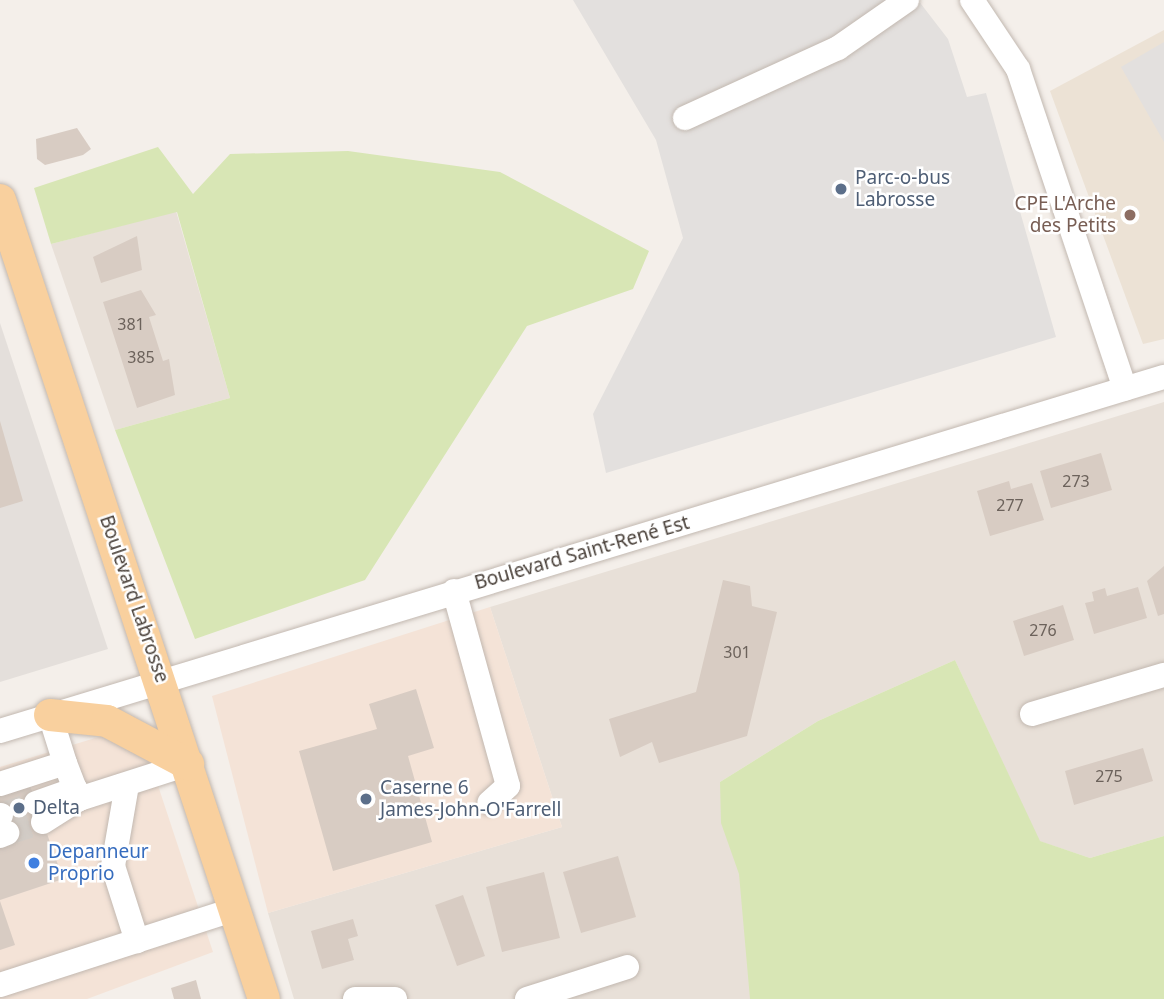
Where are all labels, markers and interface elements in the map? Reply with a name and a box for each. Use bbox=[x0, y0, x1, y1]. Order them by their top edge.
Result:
place label: Parc-o-bus Labrosse bbox=[855, 167, 950, 211]
marker: Parc-o-bus Labrosse bbox=[833, 181, 849, 197]
place label: CPE L'Arche des Petits bbox=[1014, 193, 1116, 237]
marker: CPE L'Arche des Petits bbox=[1122, 207, 1138, 223]
house number: 381 bbox=[117, 314, 145, 334]
house number: 385 bbox=[127, 347, 155, 367]
house number: 273 bbox=[1062, 471, 1090, 491]
house number: 277 bbox=[996, 495, 1024, 515]
street label: Boulevard Saint-René Est bbox=[472, 511, 692, 595]
street label: Boulevard Labrosse bbox=[95, 512, 173, 686]
house number: 276 bbox=[1029, 620, 1057, 640]
house number: 301 bbox=[723, 642, 751, 662]
house number: 275 bbox=[1095, 766, 1123, 786]
place label: Caserne 6 James-John-O'Farrell bbox=[380, 777, 561, 821]
marker: Caserne 6 James-John-O'Farrell bbox=[358, 791, 374, 807]
place label: Delta bbox=[33, 797, 80, 819]
marker: Delta bbox=[11, 800, 27, 816]
place label: Depanneur Proprio bbox=[48, 841, 149, 885]
marker: Depanneur Proprio bbox=[26, 855, 42, 871]

